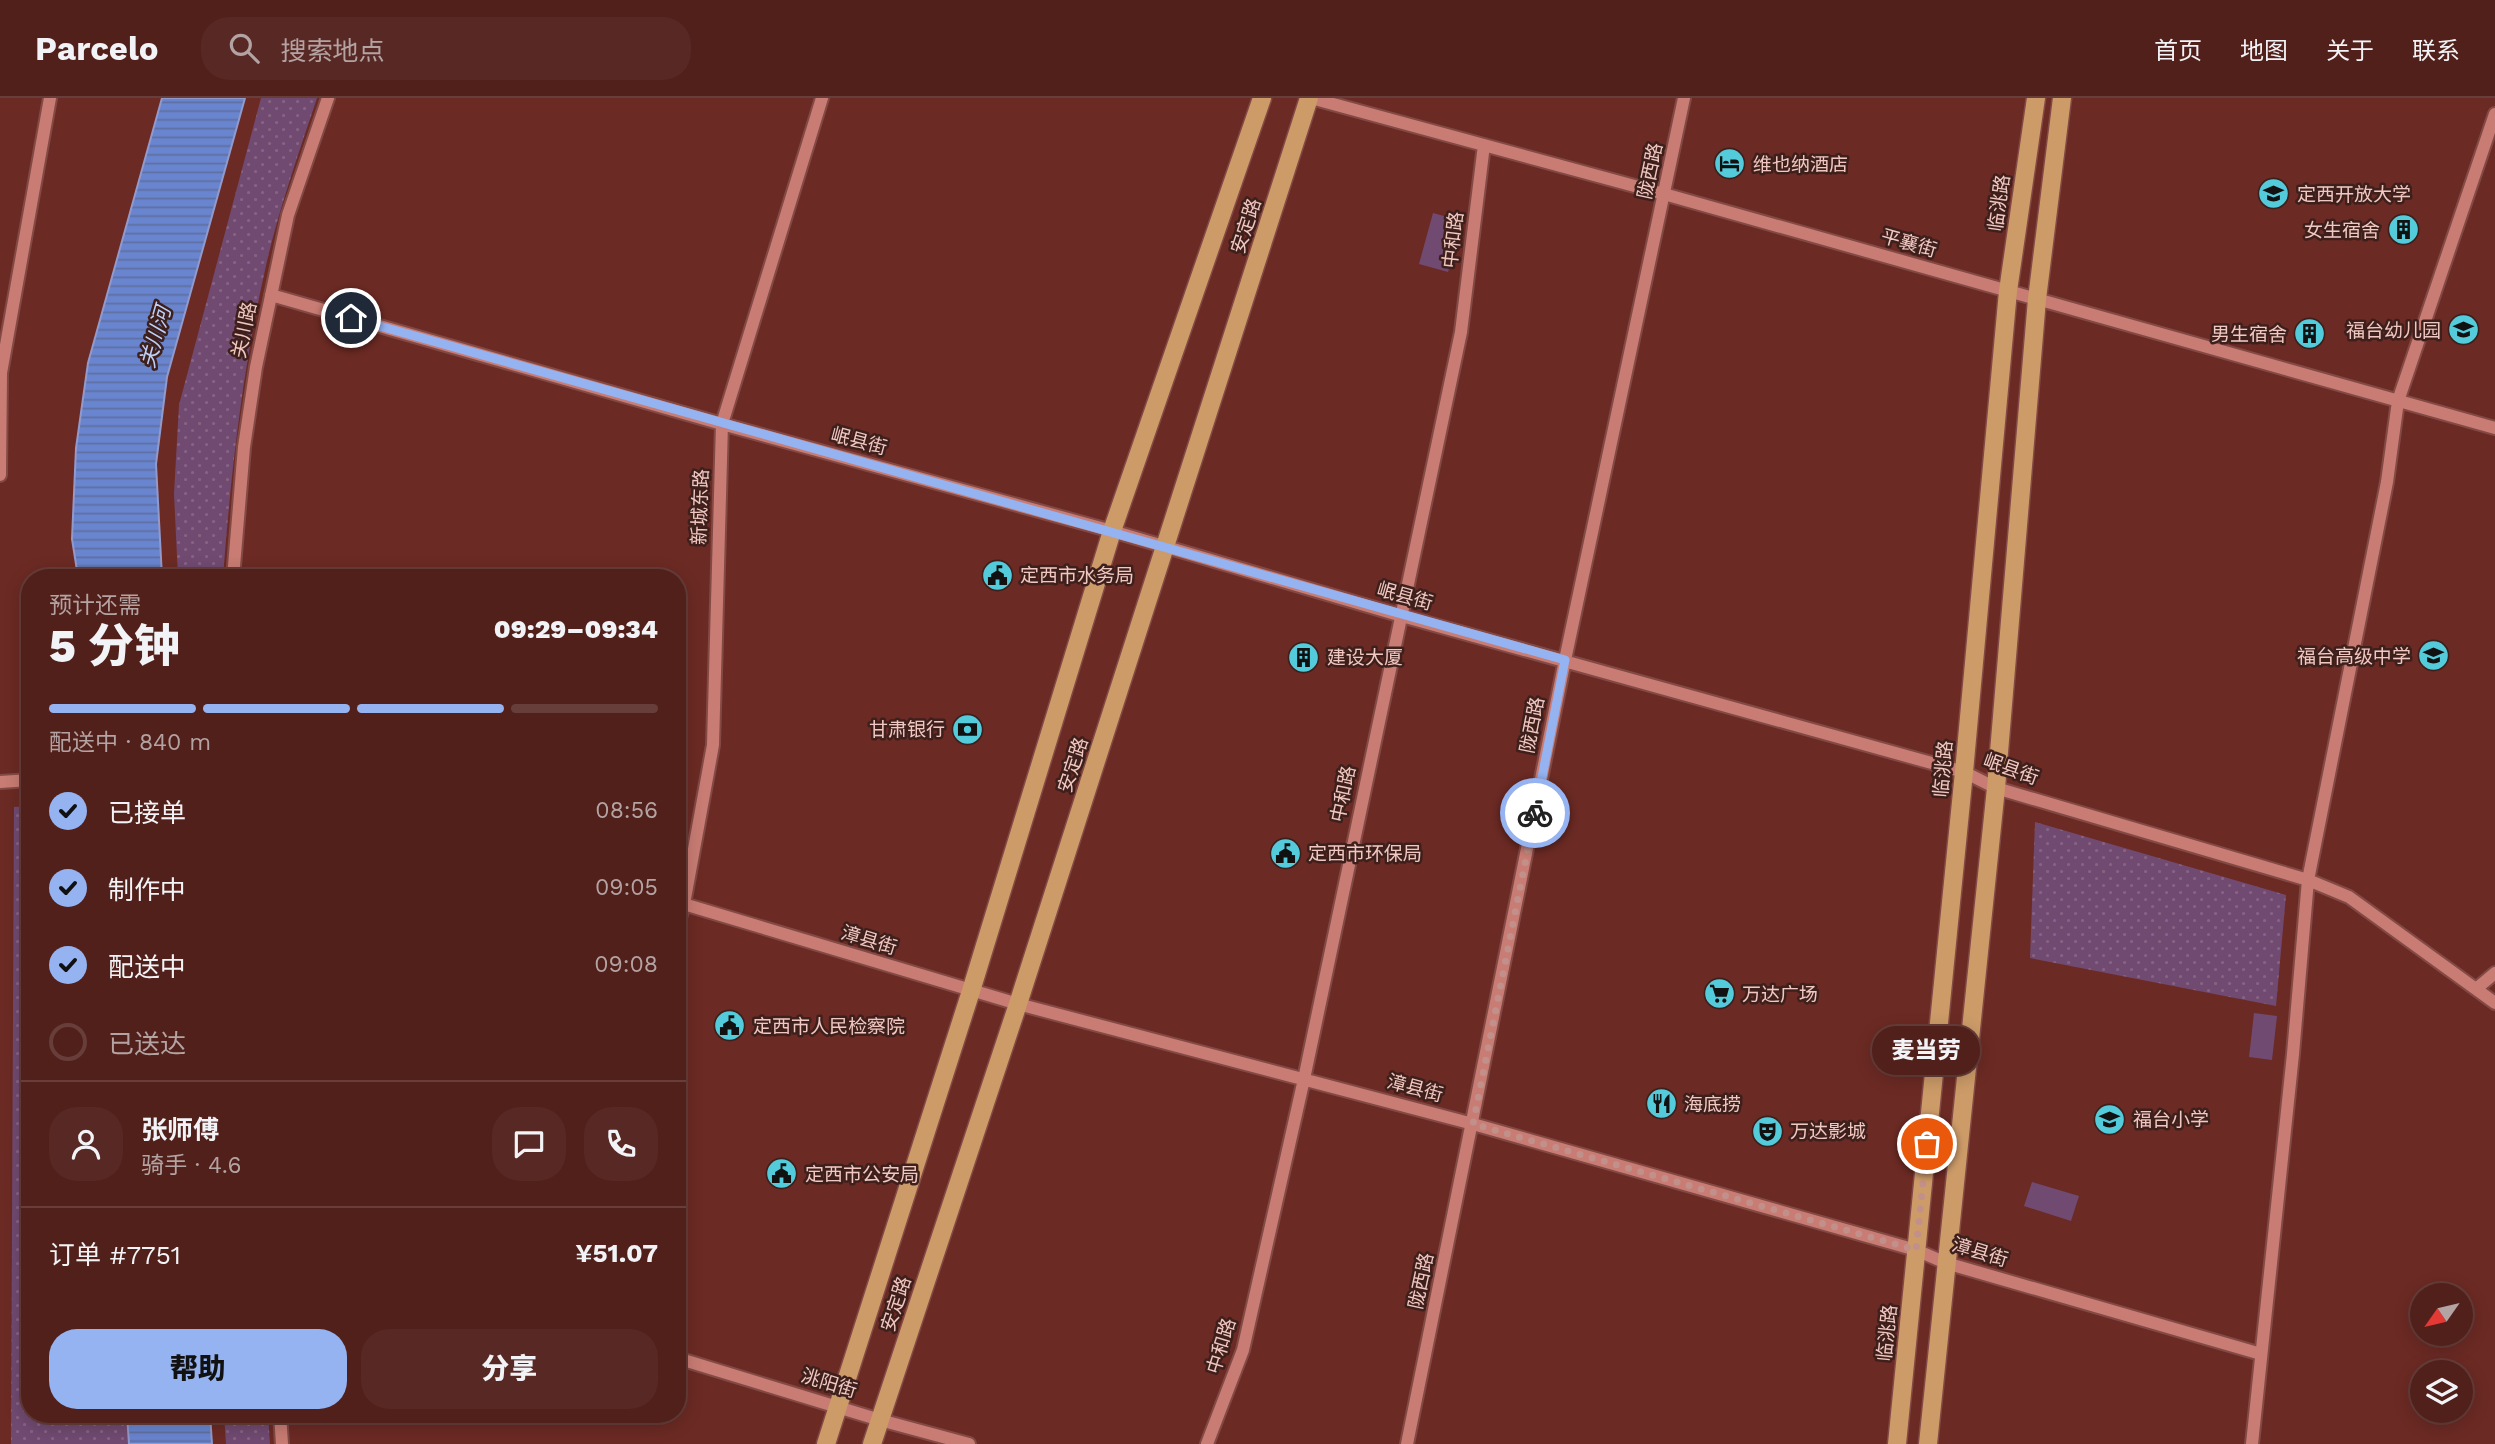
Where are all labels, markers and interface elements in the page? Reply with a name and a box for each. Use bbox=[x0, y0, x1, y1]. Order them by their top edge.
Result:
search box bbox=[201, 17, 691, 80]
text: Parcelo bbox=[35, 29, 159, 68]
icon: search bbox=[225, 29, 263, 67]
text: 搜索地点 bbox=[281, 36, 385, 66]
text: 首页 bbox=[2154, 37, 2202, 65]
text: 地图 bbox=[2240, 37, 2288, 65]
text: 关于 bbox=[2326, 37, 2374, 65]
text: 联系 bbox=[2412, 37, 2460, 65]
street label: 陇西路 bbox=[1633, 141, 1667, 201]
hotel icon: 维也纳酒店 bbox=[1713, 147, 1747, 181]
place label: 维也纳酒店 bbox=[1753, 153, 1848, 176]
street label: 临洮路 bbox=[1984, 173, 2014, 233]
school or university icon: 定西开放大学 bbox=[2257, 177, 2291, 211]
place label: 定西开放大学 bbox=[2297, 183, 2411, 206]
street label: 安定路 bbox=[1226, 195, 1266, 257]
street label: 中和路 bbox=[1438, 210, 1468, 270]
building icon: 女生宿舍 bbox=[2386, 213, 2420, 247]
place label: 女生宿舍 bbox=[2304, 219, 2380, 242]
street label: 平襄街 bbox=[1878, 224, 1940, 262]
pin bbox=[321, 288, 381, 348]
water label: 关川河 bbox=[134, 299, 177, 371]
icon: home bbox=[332, 299, 370, 337]
street label: 关川路 bbox=[227, 300, 261, 360]
school or university icon: 福台幼儿园 bbox=[2447, 313, 2481, 347]
building icon: 男生宿舍 bbox=[2293, 317, 2327, 351]
place label: 福台幼儿园 bbox=[2346, 319, 2441, 342]
place label: 男生宿舍 bbox=[2211, 323, 2287, 346]
street label: 岷县街 bbox=[828, 423, 890, 459]
street label: 新城东路 bbox=[687, 469, 713, 545]
public building icon: 定西市水务局 bbox=[980, 558, 1014, 592]
place label: 定西市水务局 bbox=[1020, 564, 1134, 587]
street label: 岷县街 bbox=[1374, 577, 1436, 615]
text: 预计还需 bbox=[49, 592, 141, 619]
text: 09:29–09:34 bbox=[494, 614, 658, 644]
text: 5 分钟 bbox=[49, 619, 180, 673]
school or university icon: 福台高级中学 bbox=[2417, 639, 2451, 673]
building icon: 建设大厦 bbox=[1287, 640, 1321, 674]
place label: 福台高级中学 bbox=[2297, 645, 2411, 668]
place label: 建设大厦 bbox=[1327, 646, 1403, 669]
street label: 陇西路 bbox=[1515, 695, 1549, 755]
bank icon: 甘肃银行 bbox=[951, 712, 985, 746]
place label: 甘肃银行 bbox=[869, 718, 945, 741]
text: 配送中 · 840 m bbox=[49, 729, 211, 756]
street label: 安定路 bbox=[1053, 734, 1093, 796]
street label: 临洮路 bbox=[1929, 740, 1957, 798]
street label: 岷县街 bbox=[1980, 748, 2042, 790]
street label: 中和路 bbox=[1326, 764, 1360, 824]
courier bbox=[1500, 778, 1570, 848]
icon: check bbox=[49, 792, 87, 830]
icon: bike bbox=[1516, 794, 1554, 832]
text: 08:56 bbox=[595, 797, 658, 824]
text: 已接单 bbox=[108, 798, 186, 828]
public building icon: 定西市环保局 bbox=[1268, 836, 1302, 870]
place label: 定西市环保局 bbox=[1308, 842, 1422, 865]
icon: check bbox=[49, 869, 87, 907]
text: 09:05 bbox=[595, 874, 658, 901]
text: 制作中 bbox=[108, 875, 186, 905]
street label: 漳县街 bbox=[838, 921, 900, 959]
icon: check bbox=[49, 946, 87, 984]
text: 09:08 bbox=[594, 951, 658, 978]
text: 配送中 bbox=[108, 952, 186, 982]
supermarket icon: 万达广场 bbox=[1702, 977, 1736, 1011]
place label: 万达广场 bbox=[1742, 983, 1818, 1006]
public building icon: 定西市人民检察院 bbox=[713, 1009, 747, 1043]
place label: 定西市人民检察院 bbox=[753, 1015, 905, 1038]
callout: 麦当劳 bbox=[1873, 1025, 1981, 1074]
text: 已送达 bbox=[108, 1029, 186, 1059]
text: 麦当劳 bbox=[1892, 1037, 1961, 1064]
street label: 漳县街 bbox=[1384, 1070, 1446, 1106]
restaurant icon: 海底捞 bbox=[1644, 1087, 1678, 1121]
place label: 海底捞 bbox=[1684, 1093, 1741, 1116]
school or university icon: 福台小学 bbox=[2093, 1102, 2127, 1136]
button: person bbox=[49, 1107, 123, 1181]
button: chat bbox=[492, 1107, 566, 1181]
button: phone bbox=[584, 1107, 658, 1181]
place label: 福台小学 bbox=[2133, 1108, 2209, 1131]
theatre icon: 万达影城 bbox=[1750, 1114, 1784, 1148]
pin bbox=[1897, 1114, 1957, 1174]
text: 张师傅 bbox=[141, 1115, 219, 1145]
place label: 万达影城 bbox=[1790, 1120, 1866, 1143]
icon: bag bbox=[1908, 1125, 1946, 1163]
text: 骑手 · 4.6 bbox=[141, 1152, 241, 1179]
public building icon: 定西市公安局 bbox=[765, 1157, 799, 1191]
place label: 定西市公安局 bbox=[805, 1163, 919, 1186]
street label: 漳县街 bbox=[1949, 1233, 2011, 1271]
text: ¥51.07 bbox=[575, 1238, 658, 1268]
text: 订单 #7751 bbox=[49, 1240, 181, 1270]
street label: 陇西路 bbox=[1404, 1251, 1438, 1311]
street label: 安定路 bbox=[876, 1273, 916, 1335]
north arrow bbox=[2410, 1283, 2473, 1346]
map controls bbox=[2410, 1283, 2473, 1423]
street label: 临洮路 bbox=[1873, 1303, 1901, 1363]
street label: 中和路 bbox=[1202, 1315, 1240, 1377]
button: 帮助 bbox=[49, 1329, 347, 1409]
button: 分享 bbox=[361, 1329, 658, 1409]
button: layers bbox=[2410, 1360, 2473, 1423]
street label: 洮阳街 bbox=[798, 1364, 860, 1402]

